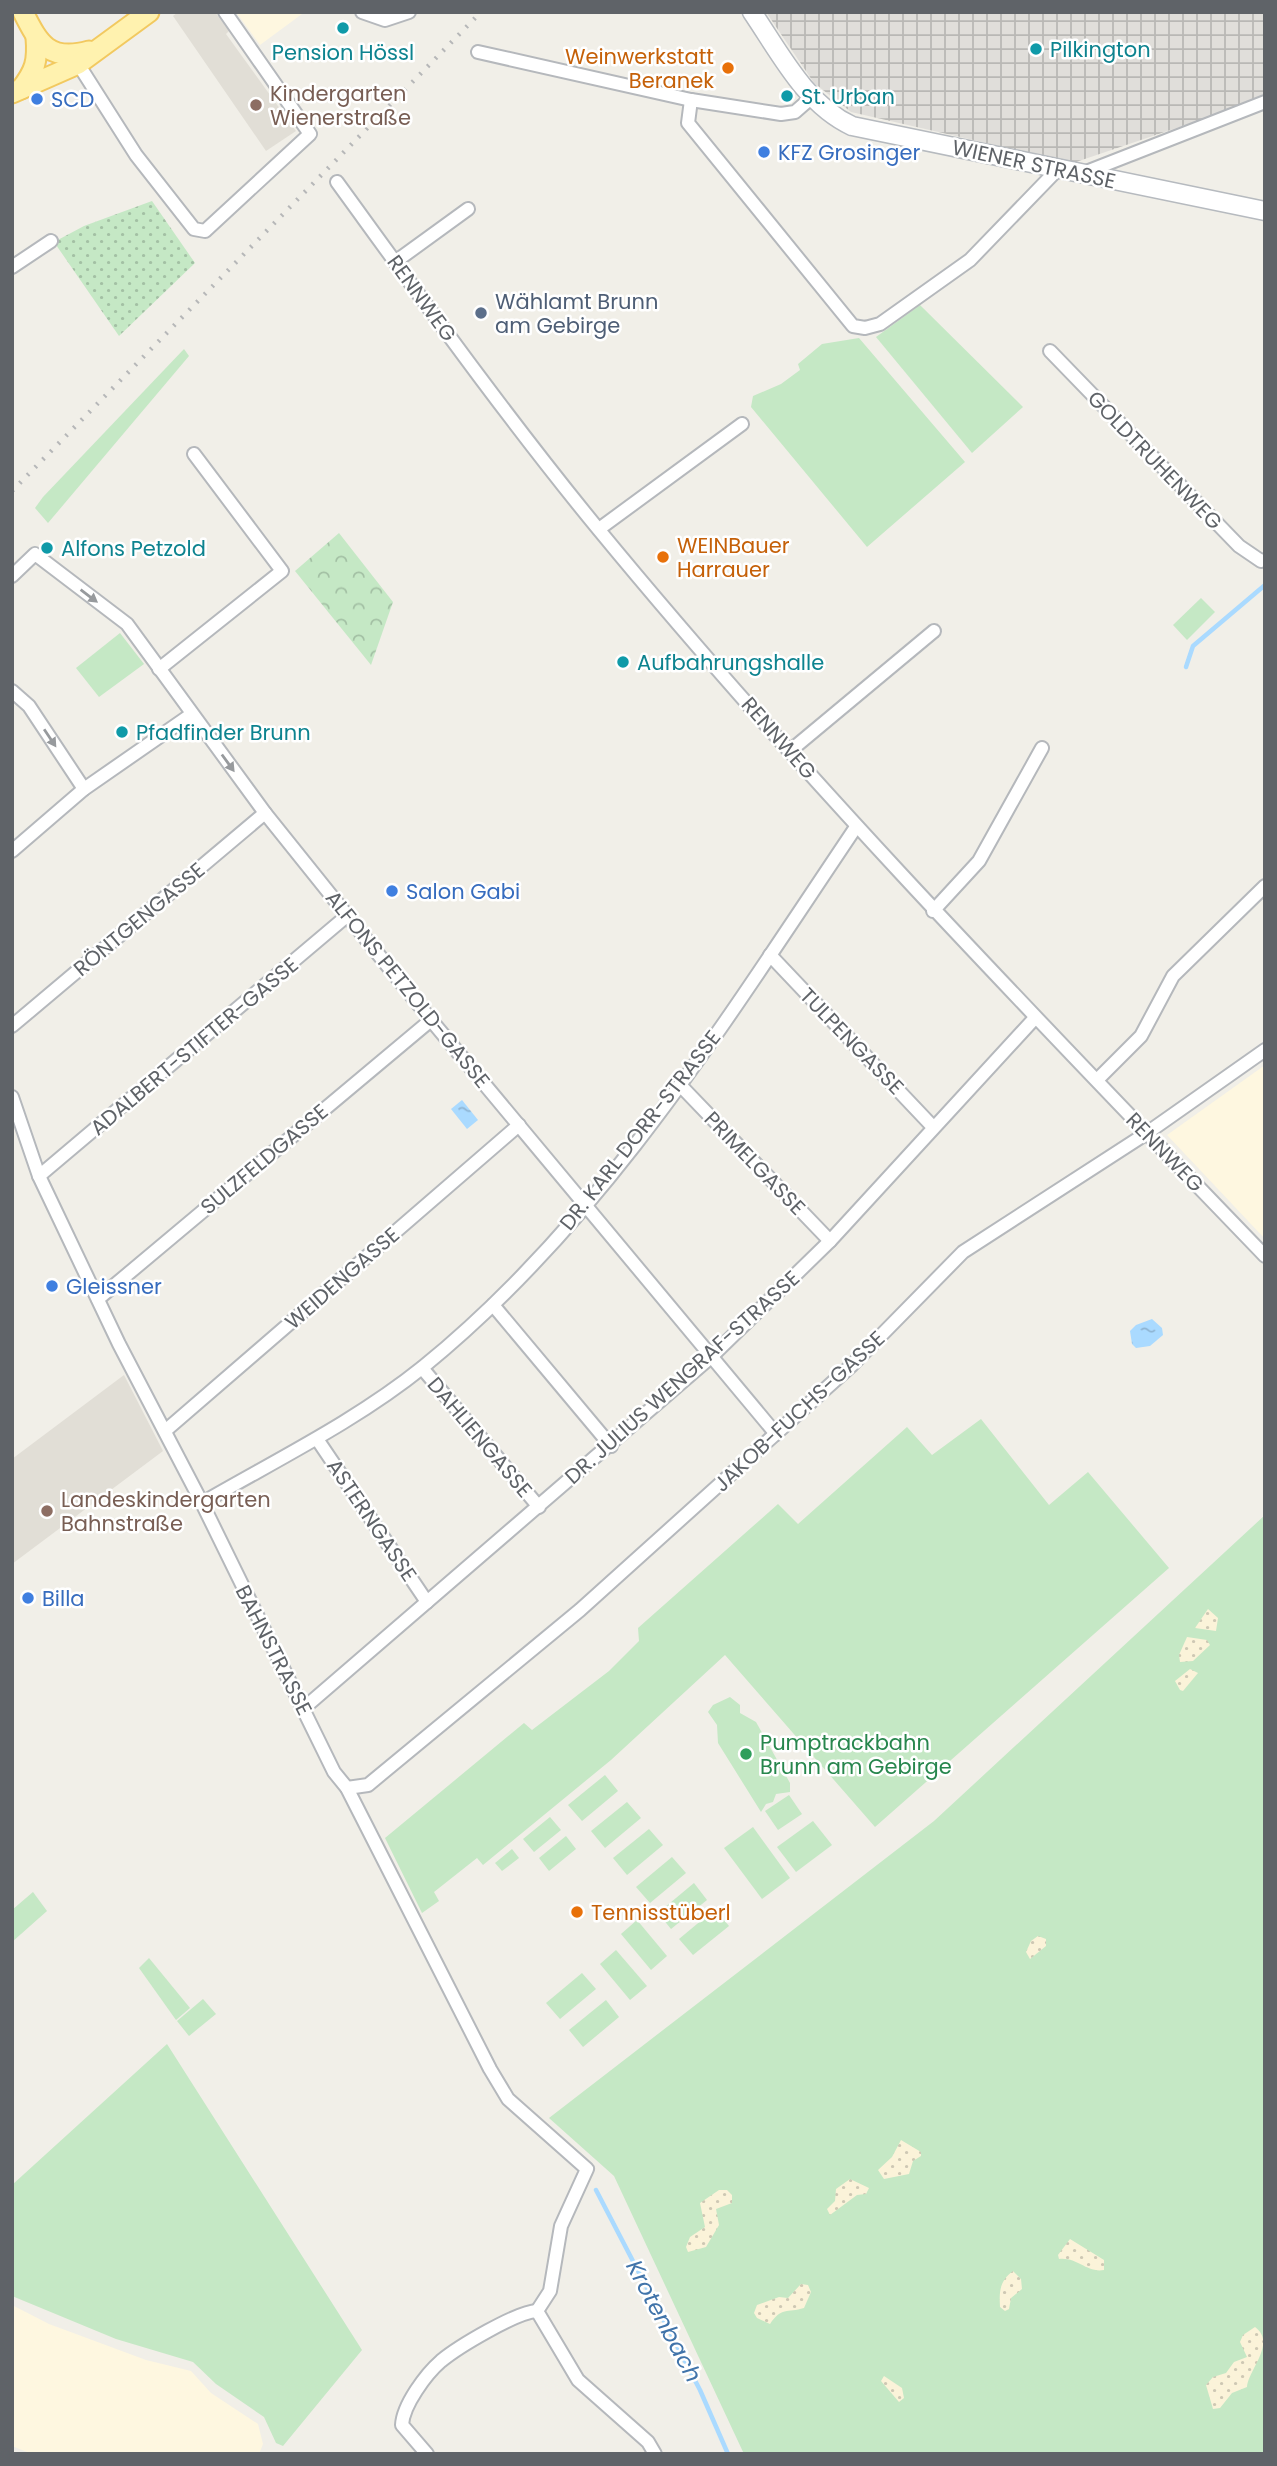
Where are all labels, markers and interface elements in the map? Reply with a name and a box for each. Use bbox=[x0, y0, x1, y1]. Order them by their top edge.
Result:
marker: Pension Hössl bbox=[335, 20, 351, 36]
place label: Pilkington bbox=[1050, 35, 1151, 64]
place label: Pension Hössl bbox=[272, 38, 414, 67]
marker: Pilkington bbox=[1028, 41, 1044, 57]
place label: Weinwerkstatt Beranek bbox=[565, 42, 714, 95]
marker: Weinwerkstatt Beranek bbox=[720, 60, 736, 76]
place label: Kindergarten Wienerstraße bbox=[270, 79, 411, 132]
place label: St. Urban bbox=[801, 82, 895, 111]
place label: SCD bbox=[51, 85, 94, 114]
marker: St. Urban bbox=[779, 88, 795, 104]
marker: SCD bbox=[29, 91, 45, 107]
marker: Kindergarten Wienerstraße bbox=[248, 97, 264, 113]
street label: WIENER STRASSE bbox=[950, 133, 1118, 195]
place label: KFZ Grosinger bbox=[778, 138, 921, 167]
marker: KFZ Grosinger bbox=[756, 144, 772, 160]
street label: RENNWEG bbox=[381, 249, 463, 347]
place label: Wählamt Brunn am Gebirge bbox=[495, 287, 658, 340]
marker: Wählamt Brunn am Gebirge bbox=[473, 305, 489, 321]
street label: GOLDTRUHENWEG bbox=[1081, 384, 1229, 536]
place label: WEINBauer Harrauer bbox=[677, 531, 790, 584]
place label: Alfons Petzold bbox=[61, 534, 206, 563]
marker: Alfons Petzold bbox=[39, 540, 55, 556]
marker: WEINBauer Harrauer bbox=[655, 549, 671, 565]
one-way arrow bbox=[80, 588, 98, 602]
place label: Aufbahrungshalle bbox=[637, 648, 824, 677]
marker: Aufbahrungshalle bbox=[615, 654, 631, 670]
street label: RENNWEG bbox=[735, 690, 823, 786]
place label: Pfadfinder Brunn bbox=[136, 718, 311, 747]
marker: Pfadfinder Brunn bbox=[114, 724, 130, 740]
one-way arrow bbox=[43, 729, 56, 748]
one-way arrow bbox=[221, 754, 235, 772]
street label: RÖNTGENGASSE bbox=[67, 855, 211, 983]
place label: Salon Gabi bbox=[406, 877, 520, 906]
marker: Salon Gabi bbox=[384, 883, 400, 899]
street label: ALFONS PETZOLD-GASSE bbox=[319, 884, 497, 1094]
street label: ADALBERT-STIFTER-GASSE bbox=[84, 950, 304, 1142]
street label: TULPENGASSE bbox=[794, 981, 910, 1101]
street label: DR. KARL DORR-STRASSE bbox=[553, 1024, 727, 1236]
street label: SULZFELDGASSE bbox=[194, 1097, 334, 1221]
street label: PRIMELGASSE bbox=[698, 1105, 812, 1221]
street label: RENNWEG bbox=[1120, 1106, 1210, 1198]
street label: WEIDENGASSE bbox=[279, 1220, 405, 1336]
street label: DR. JULIUS WENGRAF-STRASSE bbox=[558, 1264, 806, 1490]
place label: Gleissner bbox=[66, 1272, 162, 1301]
marker: Gleissner bbox=[44, 1278, 60, 1294]
street label: JAKOB-FUCHS-GASSE bbox=[707, 1324, 891, 1498]
street label: DAHLIENGASSE bbox=[421, 1371, 539, 1503]
street label: ASTERNGASSE bbox=[320, 1453, 424, 1587]
place label: Landeskindergarten Bahnstraße bbox=[61, 1485, 271, 1538]
marker: Landeskindergarten Bahnstraße bbox=[39, 1503, 55, 1519]
street label: BAHNSTRASSE bbox=[229, 1580, 319, 1720]
place label: Billa bbox=[42, 1584, 85, 1613]
marker: Billa bbox=[20, 1590, 36, 1606]
place label: Pumptrackbahn Brunn am Gebirge bbox=[760, 1728, 952, 1781]
marker: Pumptrackbahn Brunn am Gebirge bbox=[738, 1746, 754, 1762]
place label: Tennisstüberl bbox=[591, 1898, 731, 1927]
marker: Tennisstüberl bbox=[569, 1904, 585, 1920]
water label: Krotenbach bbox=[618, 2254, 710, 2388]

